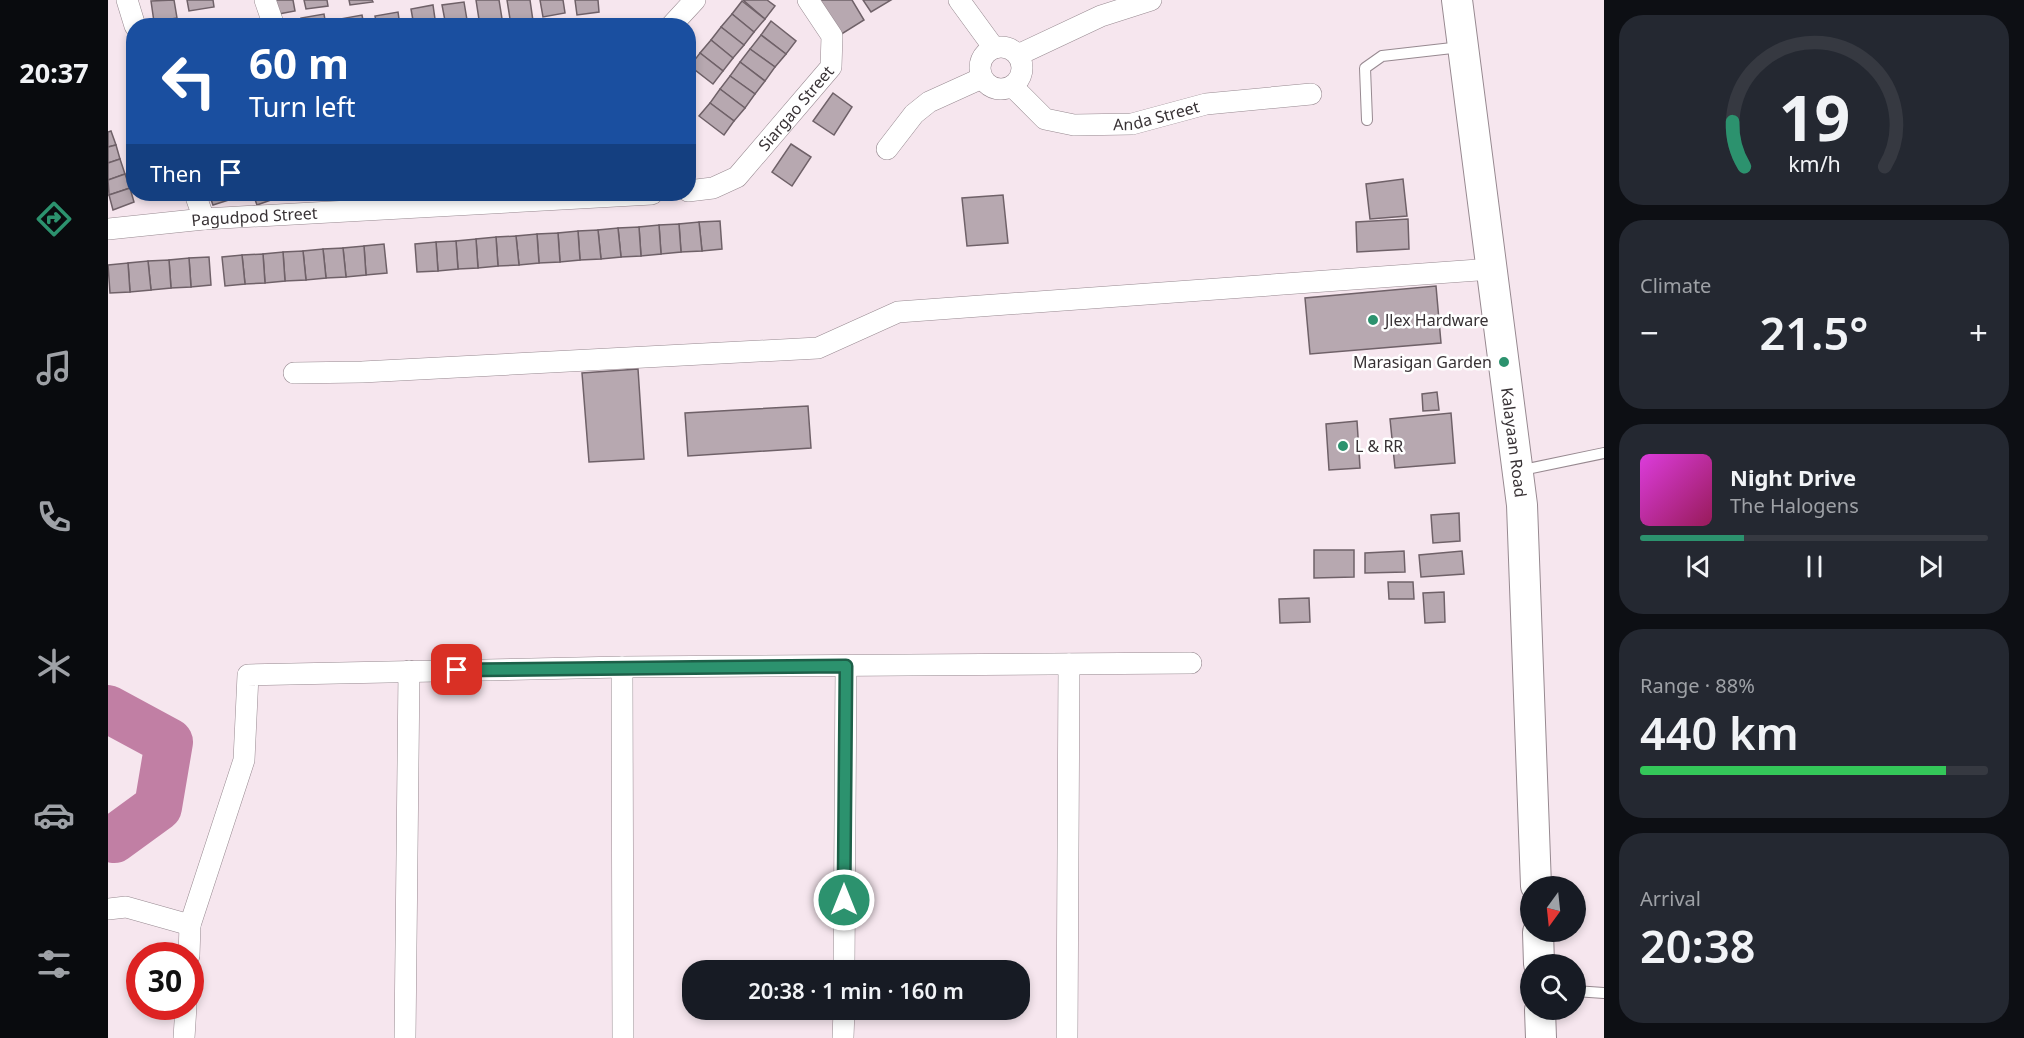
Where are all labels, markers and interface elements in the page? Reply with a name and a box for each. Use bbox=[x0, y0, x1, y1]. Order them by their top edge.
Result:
text: 60 m bbox=[249, 34, 349, 91]
icon: left bbox=[150, 42, 228, 120]
text: 20:37 bbox=[19, 54, 89, 91]
street label: Siargao Street bbox=[753, 61, 839, 156]
text: 19 bbox=[1778, 74, 1850, 159]
text: Turn left bbox=[249, 88, 355, 125]
street label: Anda Street bbox=[1113, 95, 1202, 135]
text: km/h bbox=[1788, 149, 1840, 178]
icon: arrive bbox=[214, 156, 247, 189]
text: Then bbox=[150, 158, 202, 188]
icon: directions bbox=[33, 198, 75, 240]
street label: Pagudpod Street bbox=[190, 202, 318, 231]
text: Climate bbox=[1640, 272, 1711, 299]
text: 21.5° bbox=[1760, 302, 1868, 363]
place label: Jlex Hardware bbox=[1383, 309, 1489, 331]
text: − bbox=[1640, 310, 1659, 355]
text: + bbox=[1969, 310, 1988, 355]
marker: Jlex Hardware bbox=[1366, 313, 1380, 327]
icon: music bbox=[33, 347, 75, 389]
place label: Marasigan Garden bbox=[1353, 351, 1492, 373]
marker: Marasigan Garden bbox=[1497, 355, 1511, 369]
street label: Kalayaan Road bbox=[1496, 386, 1532, 499]
place label: L & RR bbox=[1355, 435, 1403, 457]
marker: L & RR bbox=[1336, 439, 1350, 453]
text: Night Drive bbox=[1730, 462, 1856, 492]
text: The Halogens bbox=[1730, 492, 1859, 519]
icon: phone bbox=[33, 496, 75, 538]
icon: previous bbox=[1682, 550, 1715, 583]
icon: pause bbox=[1798, 550, 1831, 583]
icon: next bbox=[1914, 550, 1947, 583]
pin bbox=[431, 644, 482, 695]
icon: climate bbox=[33, 645, 75, 687]
icon: arrive bbox=[440, 653, 473, 686]
text: Range · 88% bbox=[1640, 672, 1755, 699]
text: 440 km bbox=[1640, 702, 1799, 763]
icon: car bbox=[33, 794, 75, 836]
position arrow bbox=[812, 868, 876, 932]
north arrow bbox=[1520, 876, 1586, 942]
map controls bbox=[1520, 876, 1586, 1020]
text: Arrival bbox=[1640, 885, 1701, 912]
text: 20:38 bbox=[1640, 915, 1755, 976]
speed limit sign: 30 bbox=[126, 942, 204, 1020]
icon: filters bbox=[33, 943, 75, 985]
button: search bbox=[1520, 954, 1586, 1020]
text: 20:38 · 1 min · 160 m bbox=[748, 975, 964, 1005]

